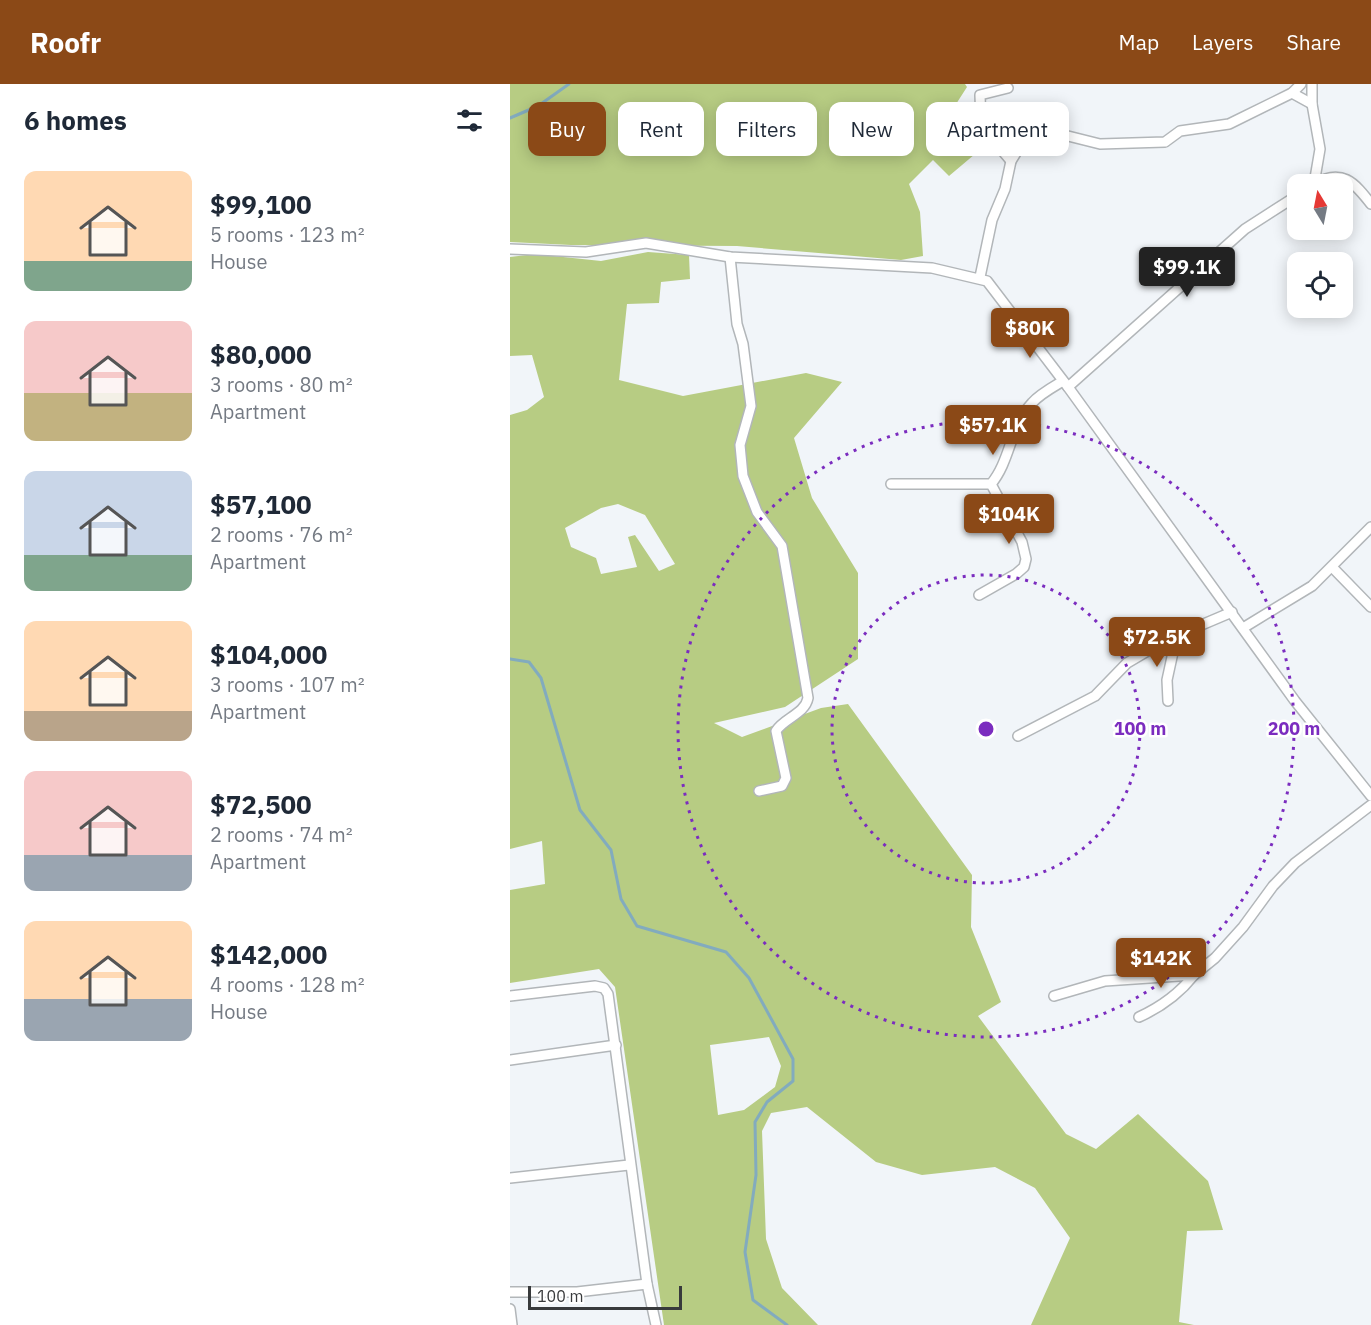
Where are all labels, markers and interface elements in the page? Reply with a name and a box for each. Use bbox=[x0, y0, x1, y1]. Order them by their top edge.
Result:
text: Roofr bbox=[30, 24, 101, 61]
text: Map bbox=[1119, 28, 1159, 56]
text: Layers bbox=[1192, 28, 1254, 56]
text: Share bbox=[1287, 28, 1341, 56]
chip: Buy bbox=[528, 102, 606, 156]
chip: Rent bbox=[618, 102, 704, 156]
chip: Filters bbox=[716, 102, 817, 156]
chip: New bbox=[829, 102, 914, 156]
chip: Apartment bbox=[926, 102, 1069, 156]
text: 6 homes bbox=[24, 103, 127, 137]
icon: filters bbox=[453, 104, 486, 137]
north arrow bbox=[1287, 174, 1353, 240]
map controls bbox=[1287, 174, 1353, 318]
text: $99,100 bbox=[210, 187, 312, 221]
icon: home bbox=[72, 195, 144, 267]
text: 5 rooms · 123 m² bbox=[210, 221, 365, 248]
pin: $99.1K bbox=[1138, 247, 1236, 298]
text: House bbox=[210, 248, 267, 275]
button: locate bbox=[1287, 252, 1353, 318]
text: $99.1K bbox=[1153, 253, 1221, 280]
pin: $80K bbox=[994, 308, 1066, 359]
text: $80K bbox=[1005, 314, 1055, 341]
text: $80,000 bbox=[210, 337, 312, 371]
icon: home bbox=[72, 345, 144, 417]
text: 3 rooms · 80 m² bbox=[210, 371, 353, 398]
text: Apartment bbox=[210, 398, 306, 425]
pin: $57.1K bbox=[944, 405, 1042, 456]
text: $57.1K bbox=[959, 411, 1027, 438]
text: $57,100 bbox=[210, 487, 312, 521]
pin: $104K bbox=[967, 494, 1051, 545]
icon: home bbox=[72, 495, 144, 567]
text: $104K bbox=[978, 500, 1040, 527]
text: 2 rooms · 76 m² bbox=[210, 521, 353, 548]
text: Apartment bbox=[210, 548, 306, 575]
pin: $72.5K bbox=[1108, 617, 1206, 668]
text: $72.5K bbox=[1123, 623, 1191, 650]
text: $104,000 bbox=[210, 637, 327, 671]
icon: home bbox=[72, 645, 144, 717]
text: 3 rooms · 107 m² bbox=[210, 671, 365, 698]
text: Apartment bbox=[210, 698, 306, 725]
text: 100 m bbox=[1114, 717, 1166, 740]
text: 200 m bbox=[1268, 717, 1320, 740]
centre of rings bbox=[976, 719, 996, 739]
text: $72,500 bbox=[210, 787, 312, 821]
icon: home bbox=[72, 795, 144, 867]
text: 2 rooms · 74 m² bbox=[210, 821, 353, 848]
text: Apartment bbox=[210, 848, 306, 875]
text: $142,000 bbox=[210, 937, 327, 971]
pin: $142K bbox=[1119, 938, 1203, 989]
text: $142K bbox=[1130, 944, 1192, 971]
icon: home bbox=[72, 945, 144, 1017]
text: 4 rooms · 128 m² bbox=[210, 971, 365, 998]
text: House bbox=[210, 998, 267, 1025]
scale bar bbox=[528, 1283, 682, 1310]
text: 100 m bbox=[537, 1286, 584, 1306]

